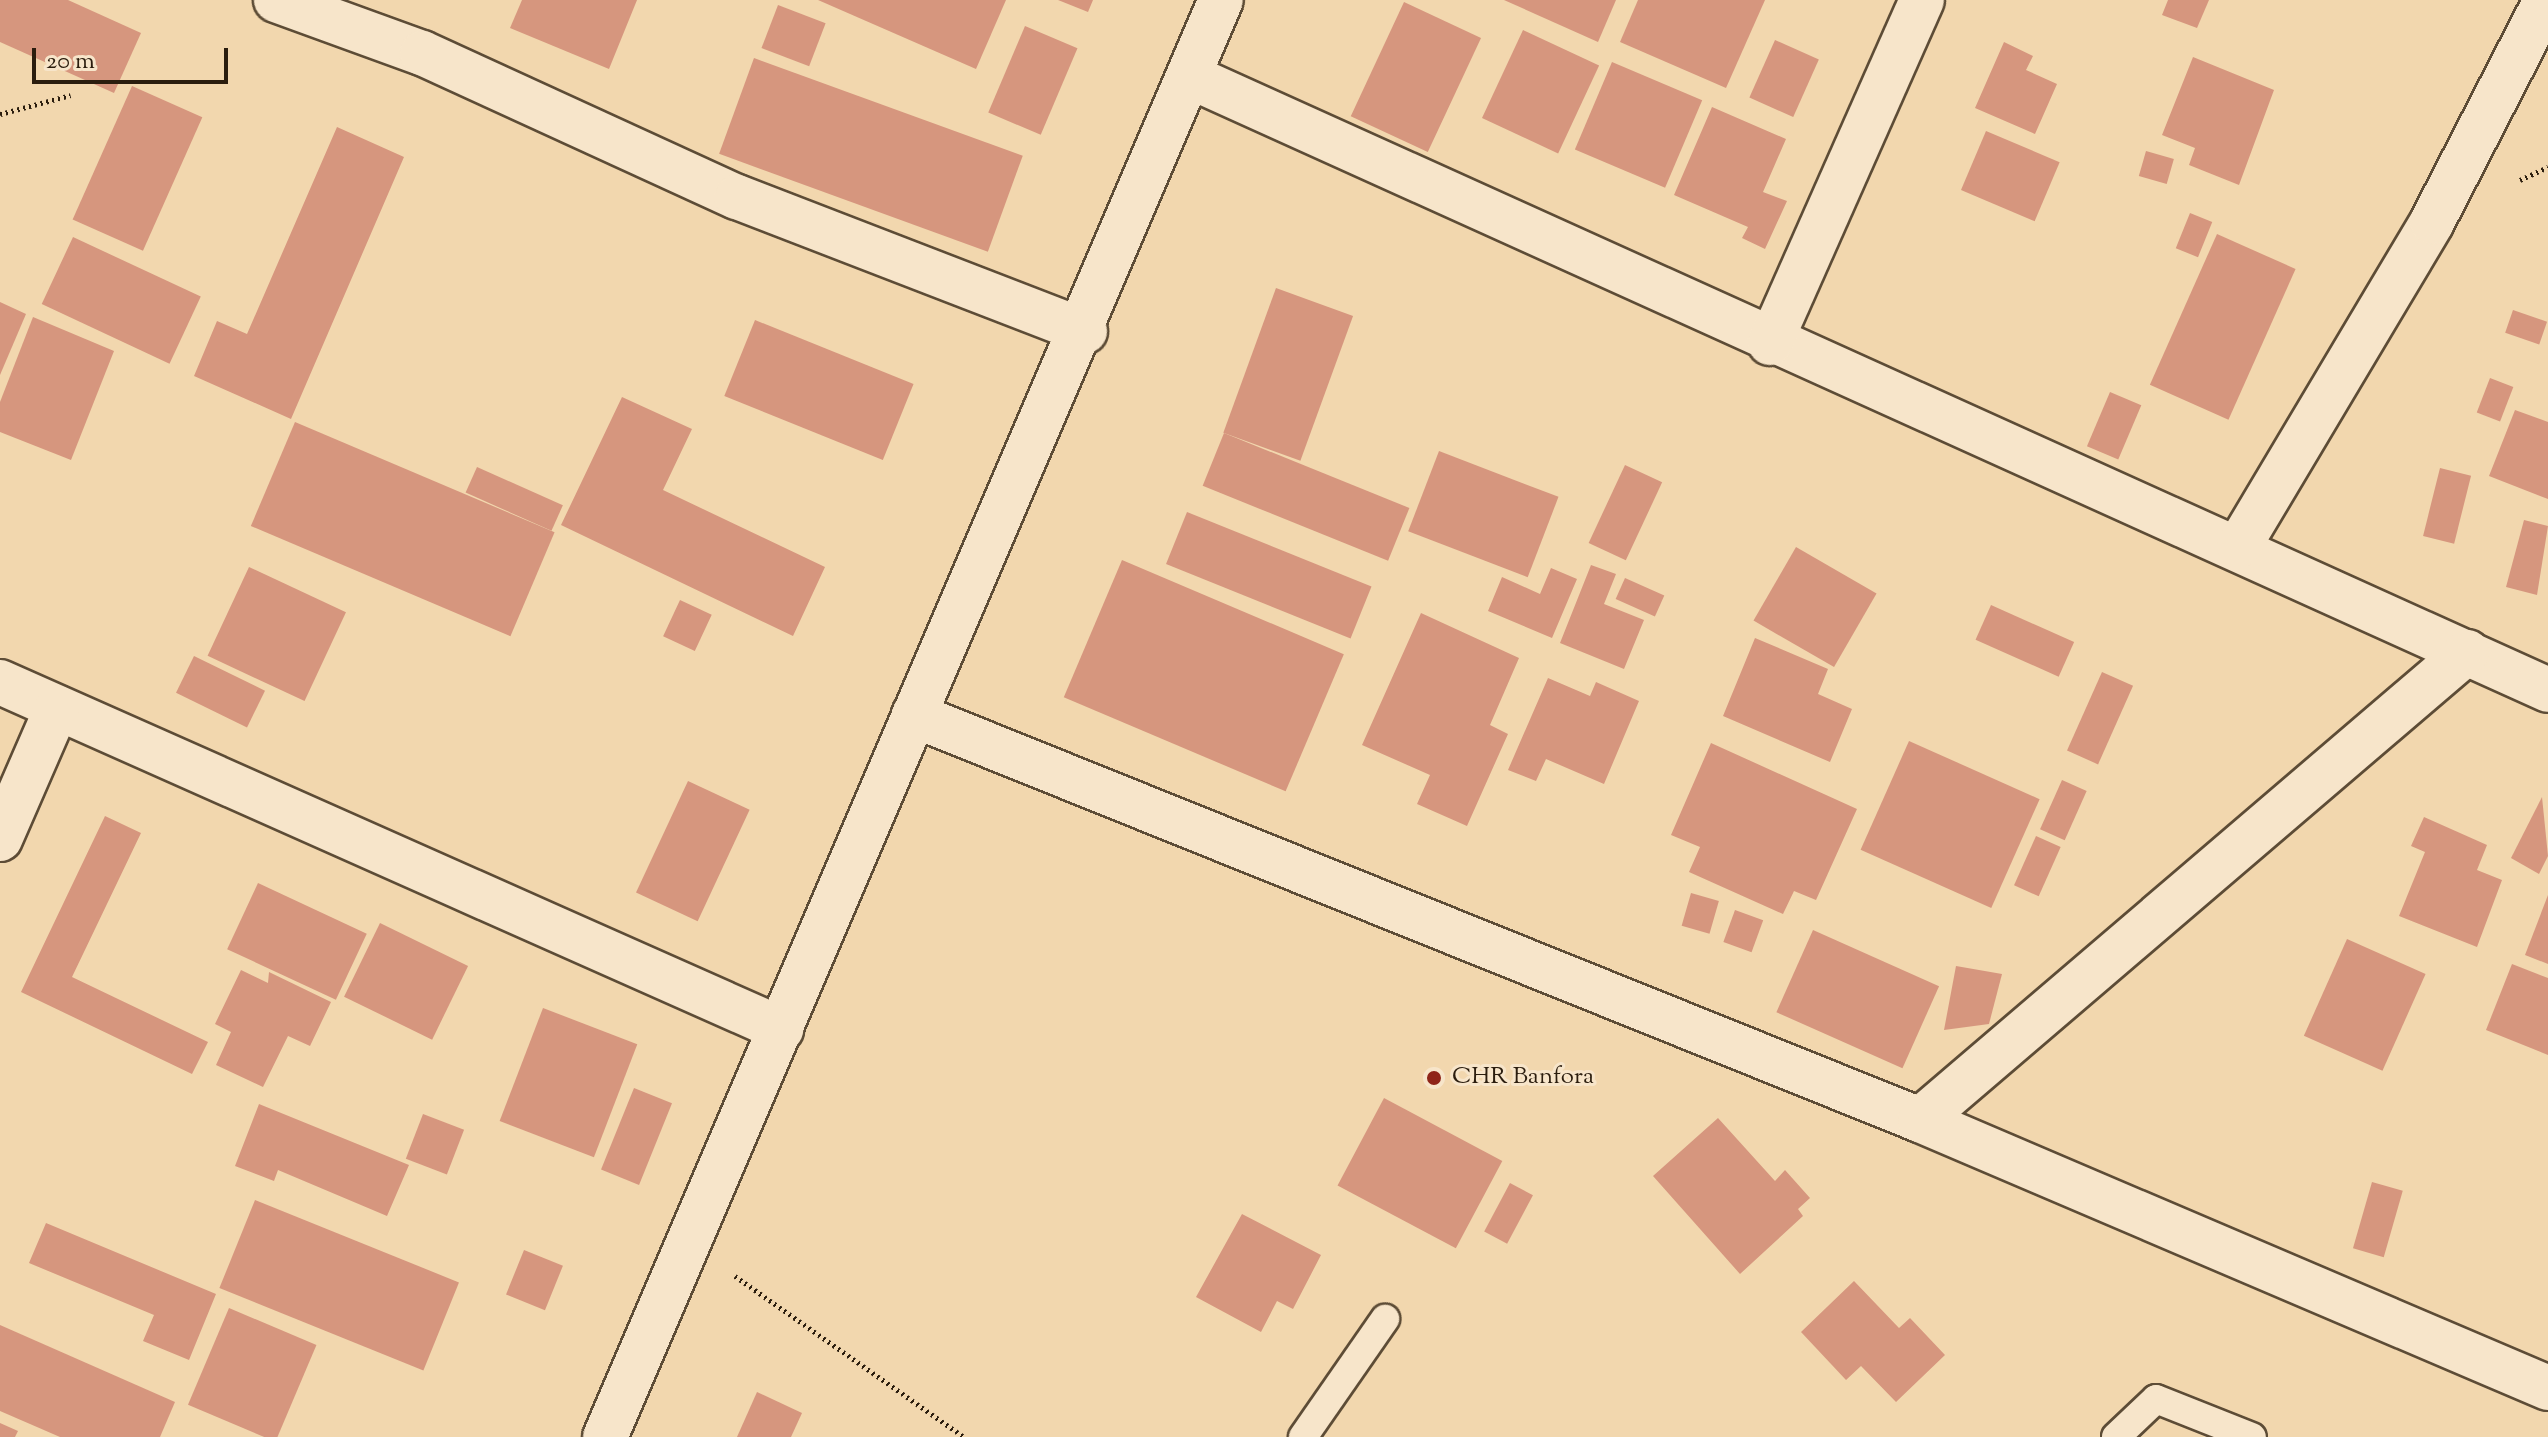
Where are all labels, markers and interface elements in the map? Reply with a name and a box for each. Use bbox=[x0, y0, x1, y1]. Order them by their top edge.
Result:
scale bar bbox=[36, 32, 232, 82]
text: 20 m bbox=[46, 45, 95, 79]
place label: CHR Banfora bbox=[1452, 1064, 1594, 1092]
marker: CHR Banfora bbox=[1423, 1067, 1445, 1089]

